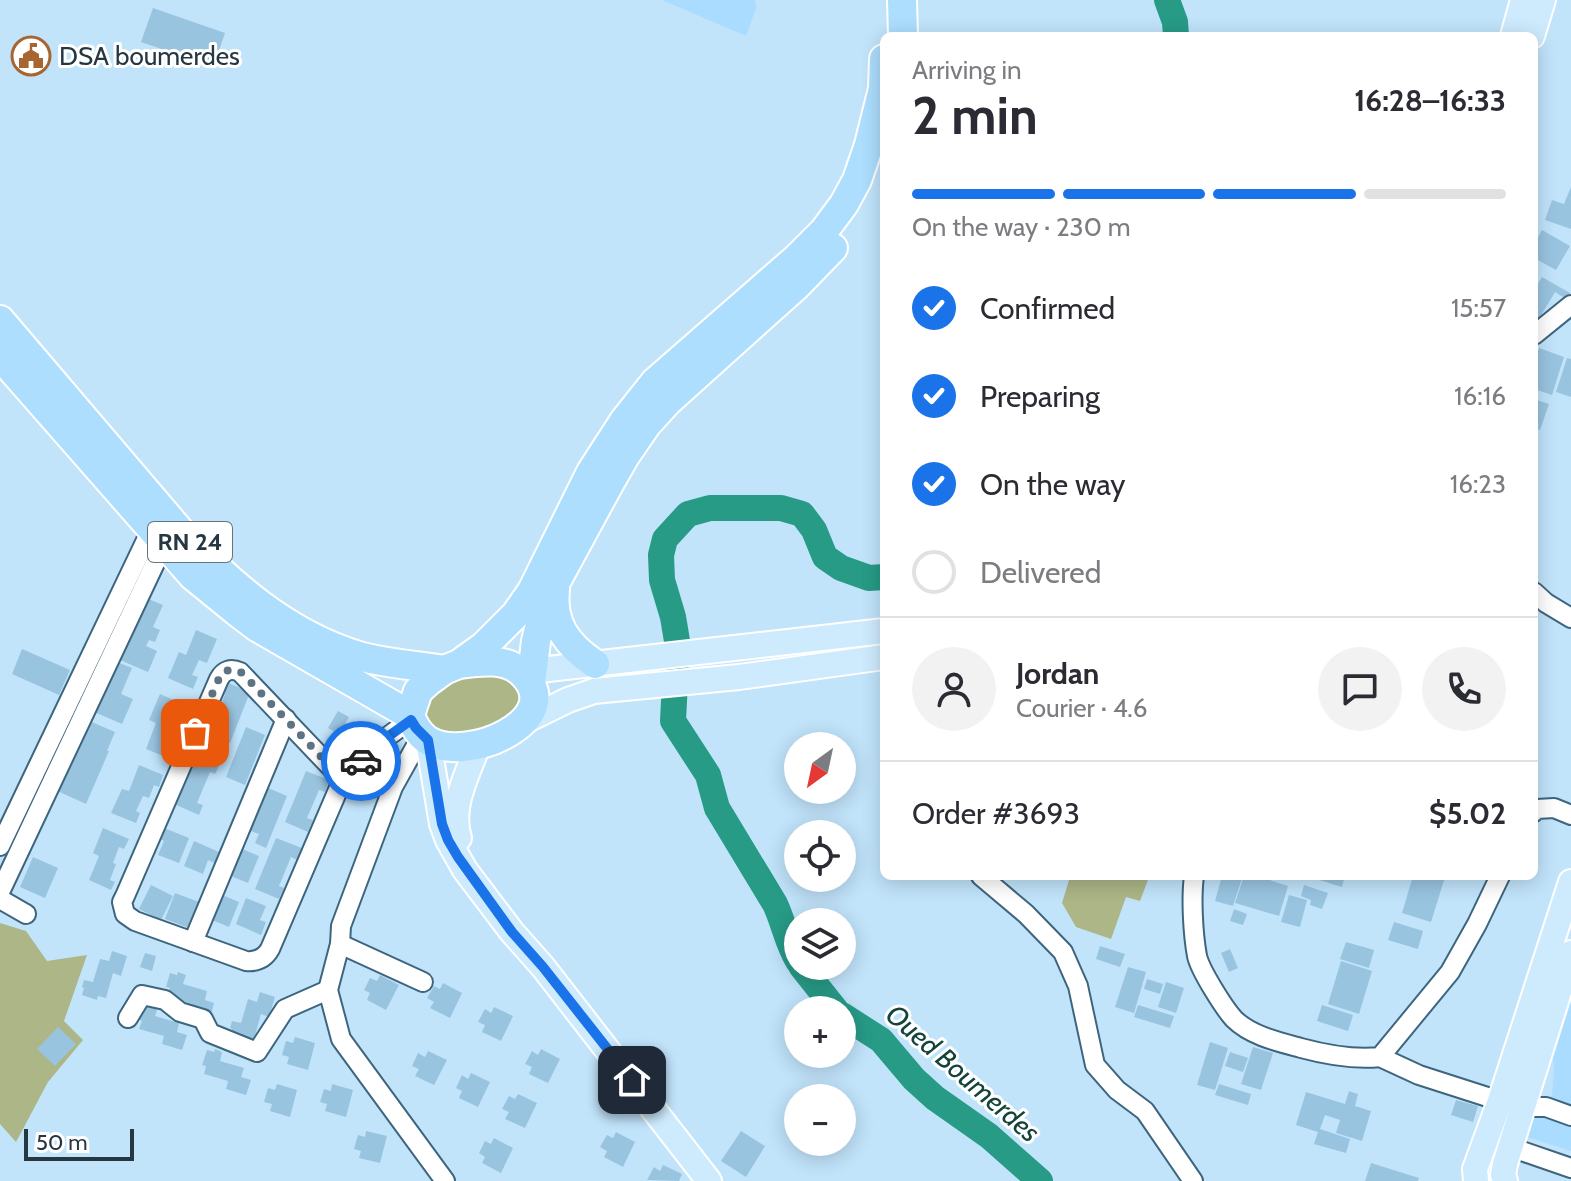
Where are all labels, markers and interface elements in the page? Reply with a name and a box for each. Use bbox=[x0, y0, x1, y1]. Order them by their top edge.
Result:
public building icon: DSA boumerdes bbox=[10, 35, 52, 77]
place label: DSA boumerdes bbox=[59, 40, 240, 72]
text: Arriving in bbox=[912, 54, 1022, 86]
text: 16:28–16:33 bbox=[1354, 82, 1506, 119]
text: 2 min bbox=[912, 84, 1038, 147]
text: On the way · 230 m bbox=[912, 211, 1130, 243]
icon: check bbox=[912, 286, 956, 330]
text: Confirmed bbox=[980, 290, 1115, 327]
text: 15:57 bbox=[1451, 292, 1506, 324]
icon: check bbox=[912, 374, 956, 418]
text: Preparing bbox=[980, 378, 1100, 415]
text: 16:16 bbox=[1454, 380, 1506, 412]
icon: check bbox=[912, 462, 956, 506]
text: On the way bbox=[980, 466, 1125, 503]
text: 16:23 bbox=[1450, 468, 1506, 500]
road number: RN 24 bbox=[148, 522, 232, 562]
text: Delivered bbox=[980, 554, 1101, 591]
button: person bbox=[912, 647, 996, 731]
button: chat bbox=[1318, 647, 1402, 731]
button: phone bbox=[1422, 647, 1506, 731]
text: Jordan bbox=[1016, 655, 1099, 692]
text: Courier · 4.6 bbox=[1016, 692, 1148, 724]
pin bbox=[161, 699, 229, 767]
icon: bag bbox=[173, 711, 217, 755]
courier bbox=[321, 721, 401, 801]
north arrow bbox=[784, 732, 856, 804]
map controls bbox=[784, 732, 856, 1156]
icon: car bbox=[339, 739, 383, 783]
text: Order #3693 bbox=[912, 795, 1080, 832]
text: $5.02 bbox=[1429, 795, 1506, 832]
button: locate bbox=[784, 820, 856, 892]
button: layers bbox=[784, 908, 856, 980]
button: + bbox=[784, 996, 856, 1068]
water label: Oued Boumerdes bbox=[879, 997, 1047, 1149]
pin bbox=[598, 1046, 666, 1114]
icon: home bbox=[610, 1058, 654, 1102]
button: − bbox=[784, 1084, 856, 1156]
scale bar bbox=[24, 1125, 134, 1161]
text: 50 m bbox=[36, 1129, 88, 1156]

